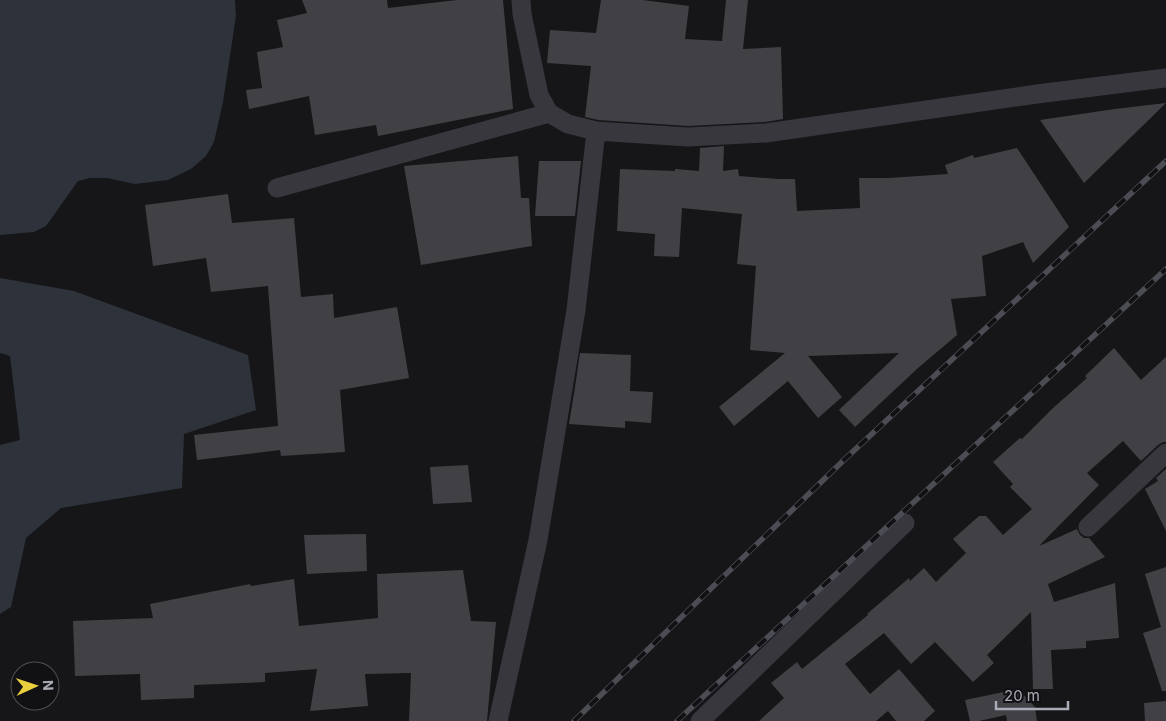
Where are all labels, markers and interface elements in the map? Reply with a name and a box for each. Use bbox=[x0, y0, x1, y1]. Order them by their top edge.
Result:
north arrow bbox=[10, 661, 60, 711]
scale bar bbox=[996, 678, 1068, 710]
text: N bbox=[40, 680, 57, 691]
text: 20 m bbox=[1004, 686, 1040, 705]

